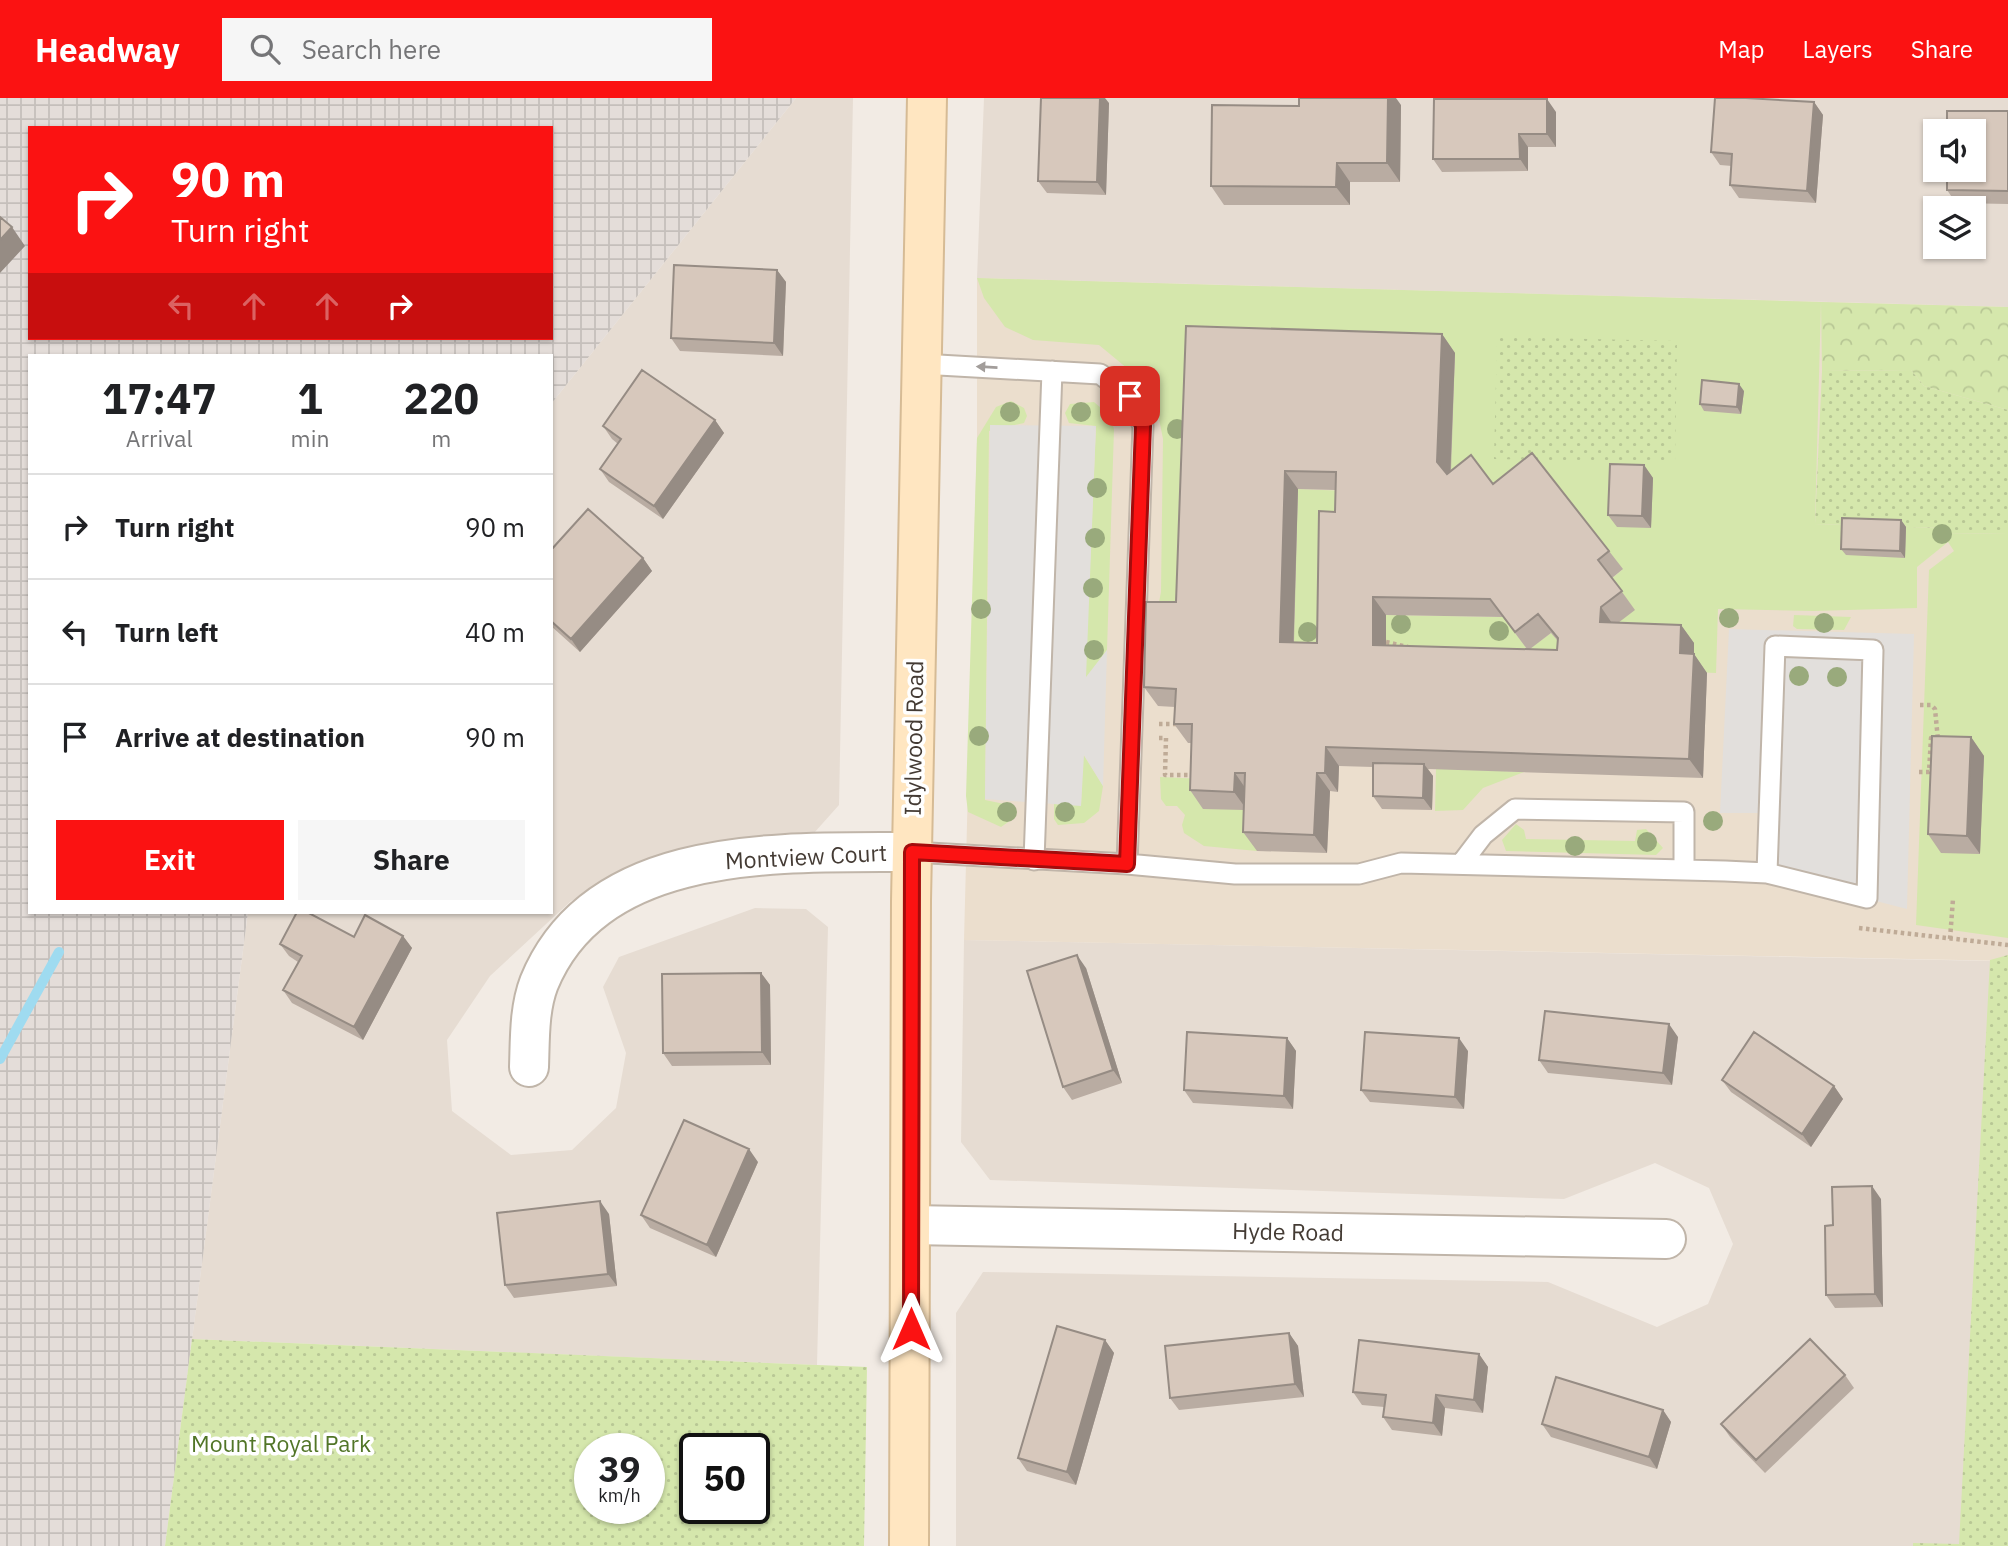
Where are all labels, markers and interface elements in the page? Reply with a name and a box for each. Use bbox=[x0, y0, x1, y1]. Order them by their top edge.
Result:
search box bbox=[222, 18, 712, 81]
text: Headway bbox=[35, 28, 180, 71]
icon: search bbox=[246, 30, 284, 68]
text: Search here bbox=[302, 32, 441, 66]
text: Map bbox=[1718, 33, 1765, 65]
text: Layers bbox=[1803, 33, 1873, 65]
text: Share bbox=[1911, 33, 1973, 65]
map controls bbox=[1923, 119, 1986, 259]
button: sound bbox=[1923, 119, 1986, 182]
text: 90 m bbox=[171, 147, 285, 210]
icon: right bbox=[56, 154, 147, 245]
button: layers bbox=[1923, 196, 1986, 259]
text: Turn right bbox=[171, 209, 309, 251]
icon: left bbox=[162, 287, 200, 325]
icon: ahead bbox=[235, 287, 273, 325]
icon: ahead bbox=[308, 287, 346, 325]
icon: right bbox=[381, 287, 419, 325]
one-way arrow bbox=[976, 362, 998, 373]
pin bbox=[1100, 366, 1160, 426]
text: 17:47 bbox=[102, 371, 217, 426]
text: 1 bbox=[297, 371, 323, 426]
text: 220 bbox=[403, 371, 479, 426]
icon: arrive bbox=[1111, 377, 1149, 415]
text: Arrival bbox=[126, 423, 193, 453]
text: min bbox=[291, 423, 329, 453]
text: m bbox=[431, 423, 451, 453]
icon: right bbox=[56, 508, 94, 546]
text: Turn right bbox=[115, 510, 234, 544]
text: 90 m bbox=[465, 510, 525, 544]
icon: left bbox=[56, 613, 94, 651]
text: Turn left bbox=[115, 615, 218, 649]
text: 40 m bbox=[465, 615, 525, 649]
street label: Idylwood Road bbox=[897, 660, 929, 816]
icon: arrive bbox=[56, 718, 94, 756]
text: Arrive at destination bbox=[115, 720, 365, 754]
text: 90 m bbox=[465, 720, 525, 754]
button: Exit bbox=[56, 820, 284, 900]
button: Share bbox=[298, 820, 525, 900]
street label: Montview Court bbox=[724, 837, 888, 875]
street label: Hyde Road bbox=[1232, 1215, 1344, 1247]
position arrow bbox=[874, 1292, 948, 1366]
park label: Mount Royal Park bbox=[191, 1428, 371, 1458]
speed limit sign: 50 bbox=[679, 1433, 770, 1524]
text: 39 bbox=[598, 1446, 641, 1492]
text: km/h bbox=[598, 1484, 641, 1507]

